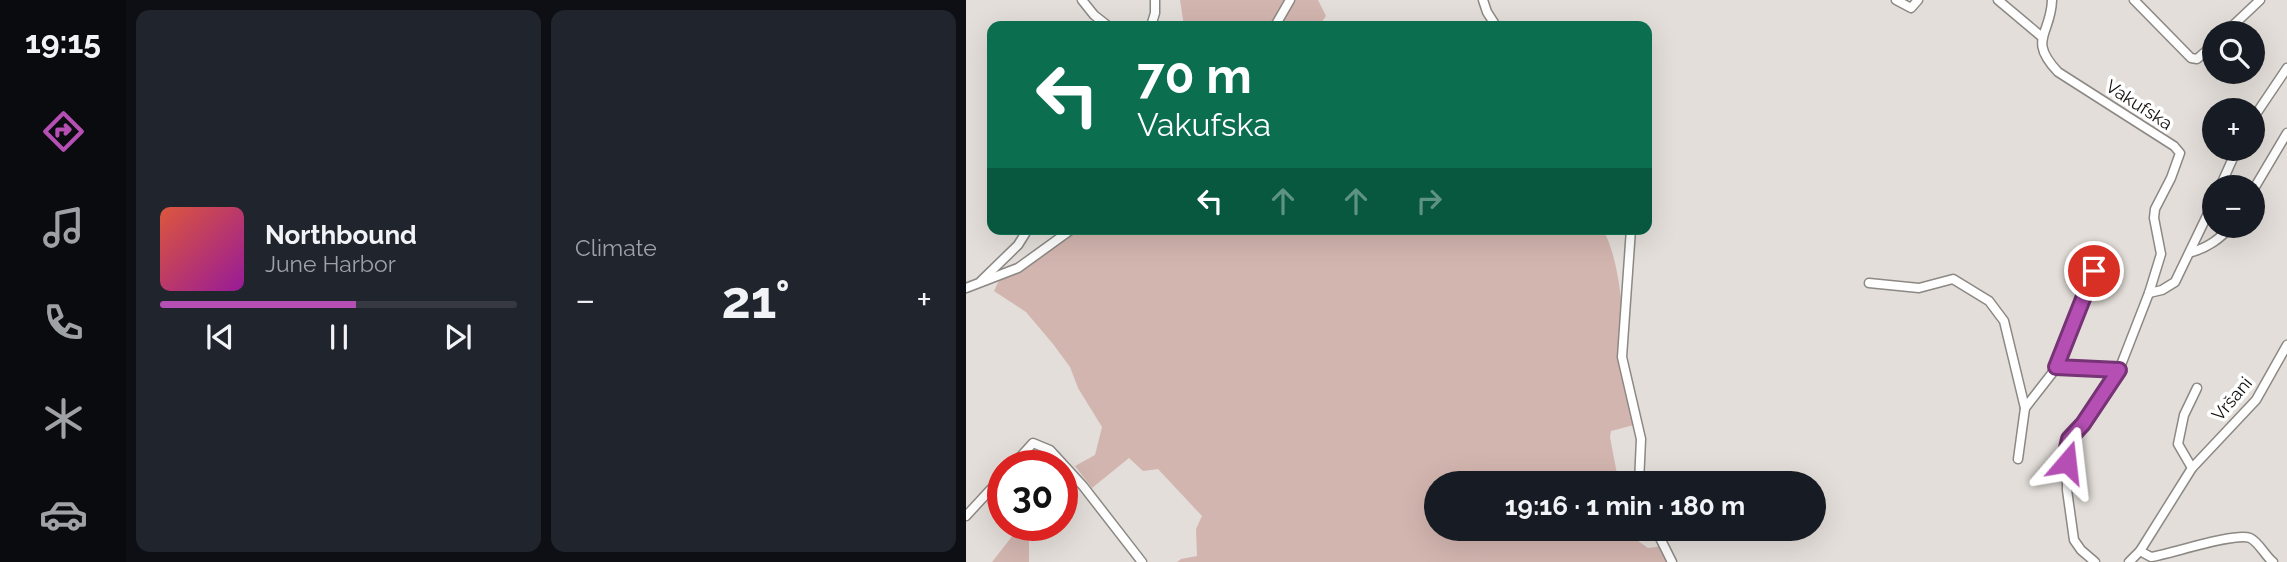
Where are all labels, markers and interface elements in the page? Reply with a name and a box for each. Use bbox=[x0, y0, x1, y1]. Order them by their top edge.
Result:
map controls bbox=[2202, 21, 2265, 238]
button: search bbox=[2202, 21, 2265, 84]
text: 19:15 bbox=[25, 23, 101, 60]
text: 70 m bbox=[1137, 47, 1252, 104]
icon: left bbox=[1022, 49, 1113, 140]
street label: Vakufska bbox=[2102, 75, 2177, 134]
button: + bbox=[2202, 98, 2265, 161]
text: Vakufska bbox=[1137, 106, 1271, 143]
icon: directions bbox=[39, 107, 88, 156]
button: − bbox=[2202, 175, 2265, 238]
icon: left bbox=[1191, 182, 1229, 220]
icon: ahead bbox=[1264, 182, 1302, 220]
icon: ahead bbox=[1337, 182, 1375, 220]
icon: right bbox=[1410, 182, 1448, 220]
icon: music bbox=[39, 203, 88, 252]
text: Northbound bbox=[265, 220, 417, 250]
text: Climate bbox=[575, 234, 657, 261]
pin bbox=[2064, 241, 2124, 301]
text: June Harbor bbox=[265, 250, 396, 277]
icon: arrive bbox=[2075, 252, 2113, 290]
text: 21° bbox=[722, 269, 790, 330]
text: − bbox=[575, 277, 595, 322]
text: + bbox=[916, 277, 932, 322]
icon: phone bbox=[39, 298, 88, 347]
icon: previous bbox=[201, 318, 239, 356]
icon: pause bbox=[320, 318, 358, 356]
icon: next bbox=[439, 318, 477, 356]
street label: Vršani bbox=[2207, 372, 2256, 425]
icon: climate bbox=[39, 394, 88, 443]
position arrow bbox=[2030, 425, 2104, 499]
speed limit sign: 30 bbox=[987, 450, 1078, 541]
icon: car bbox=[39, 490, 88, 539]
text: 19:16 · 1 min · 180 m bbox=[1505, 491, 1745, 521]

